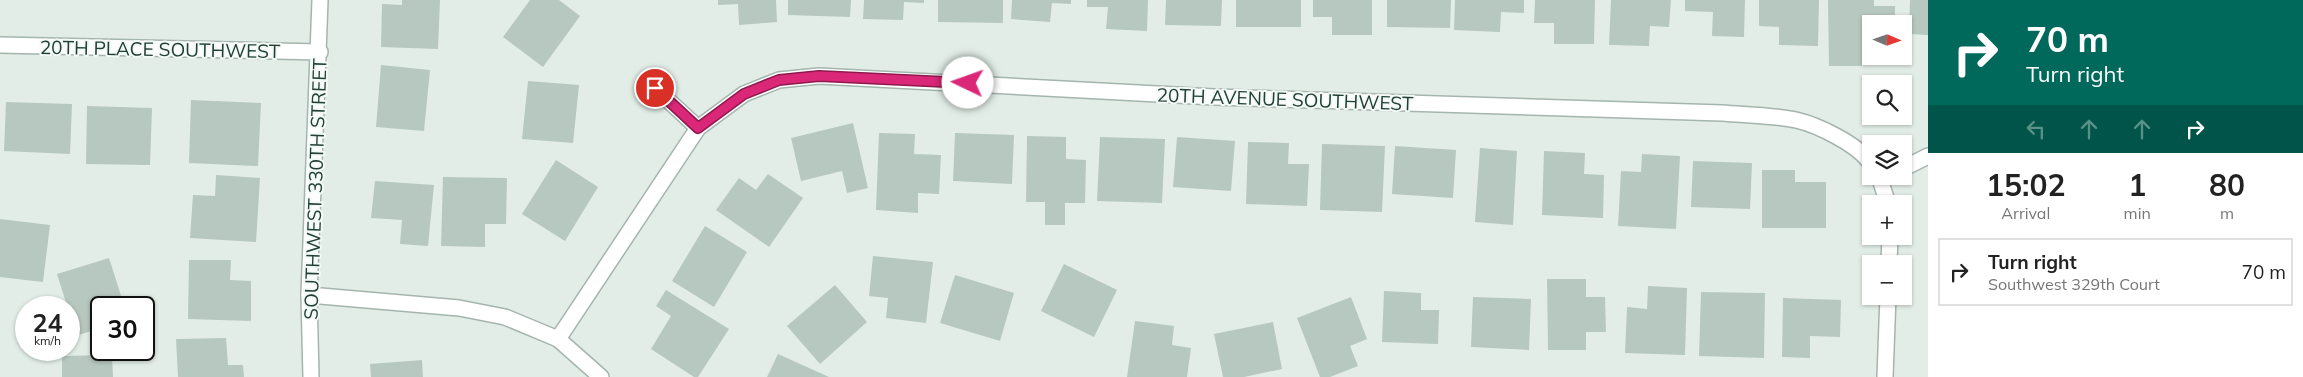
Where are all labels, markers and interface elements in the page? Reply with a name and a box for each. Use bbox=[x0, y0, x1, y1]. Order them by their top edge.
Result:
north arrow bbox=[1862, 15, 1912, 65]
map controls bbox=[1862, 15, 1912, 305]
text: 70 m bbox=[2026, 17, 2109, 61]
icon: right bbox=[1943, 20, 2008, 85]
street label: 20TH PLACE SOUTHWEST bbox=[40, 35, 281, 63]
position arrow bbox=[941, 56, 993, 108]
street label: SOUTHWEST 330TH STREET bbox=[298, 57, 332, 320]
text: Turn right bbox=[2026, 60, 2124, 88]
pin bbox=[634, 67, 676, 109]
icon: arrive bbox=[641, 74, 669, 102]
button: search bbox=[1862, 75, 1912, 125]
street label: 20TH AVENUE SOUTHWEST bbox=[1156, 83, 1414, 115]
icon: left bbox=[2022, 115, 2050, 143]
icon: ahead bbox=[2075, 115, 2103, 143]
icon: ahead bbox=[2128, 115, 2156, 143]
icon: right bbox=[2181, 115, 2209, 143]
button: layers bbox=[1862, 135, 1912, 185]
text: 15:02 bbox=[1986, 166, 2066, 204]
text: 1 bbox=[2128, 166, 2146, 204]
text: 80 bbox=[2209, 166, 2245, 204]
button: + bbox=[1862, 195, 1912, 245]
text: Arrival bbox=[2001, 203, 2050, 223]
text: min bbox=[2124, 203, 2151, 223]
text: m bbox=[2220, 203, 2234, 223]
text: Turn right bbox=[1988, 250, 2077, 274]
button: − bbox=[1862, 255, 1912, 305]
icon: right bbox=[1945, 258, 1973, 286]
text: 70 m bbox=[2242, 260, 2286, 284]
text: Southwest 329th Court bbox=[1988, 274, 2160, 294]
speed limit sign: 30 bbox=[90, 296, 155, 361]
text: 24 bbox=[32, 307, 63, 338]
text: km/h bbox=[34, 333, 61, 348]

